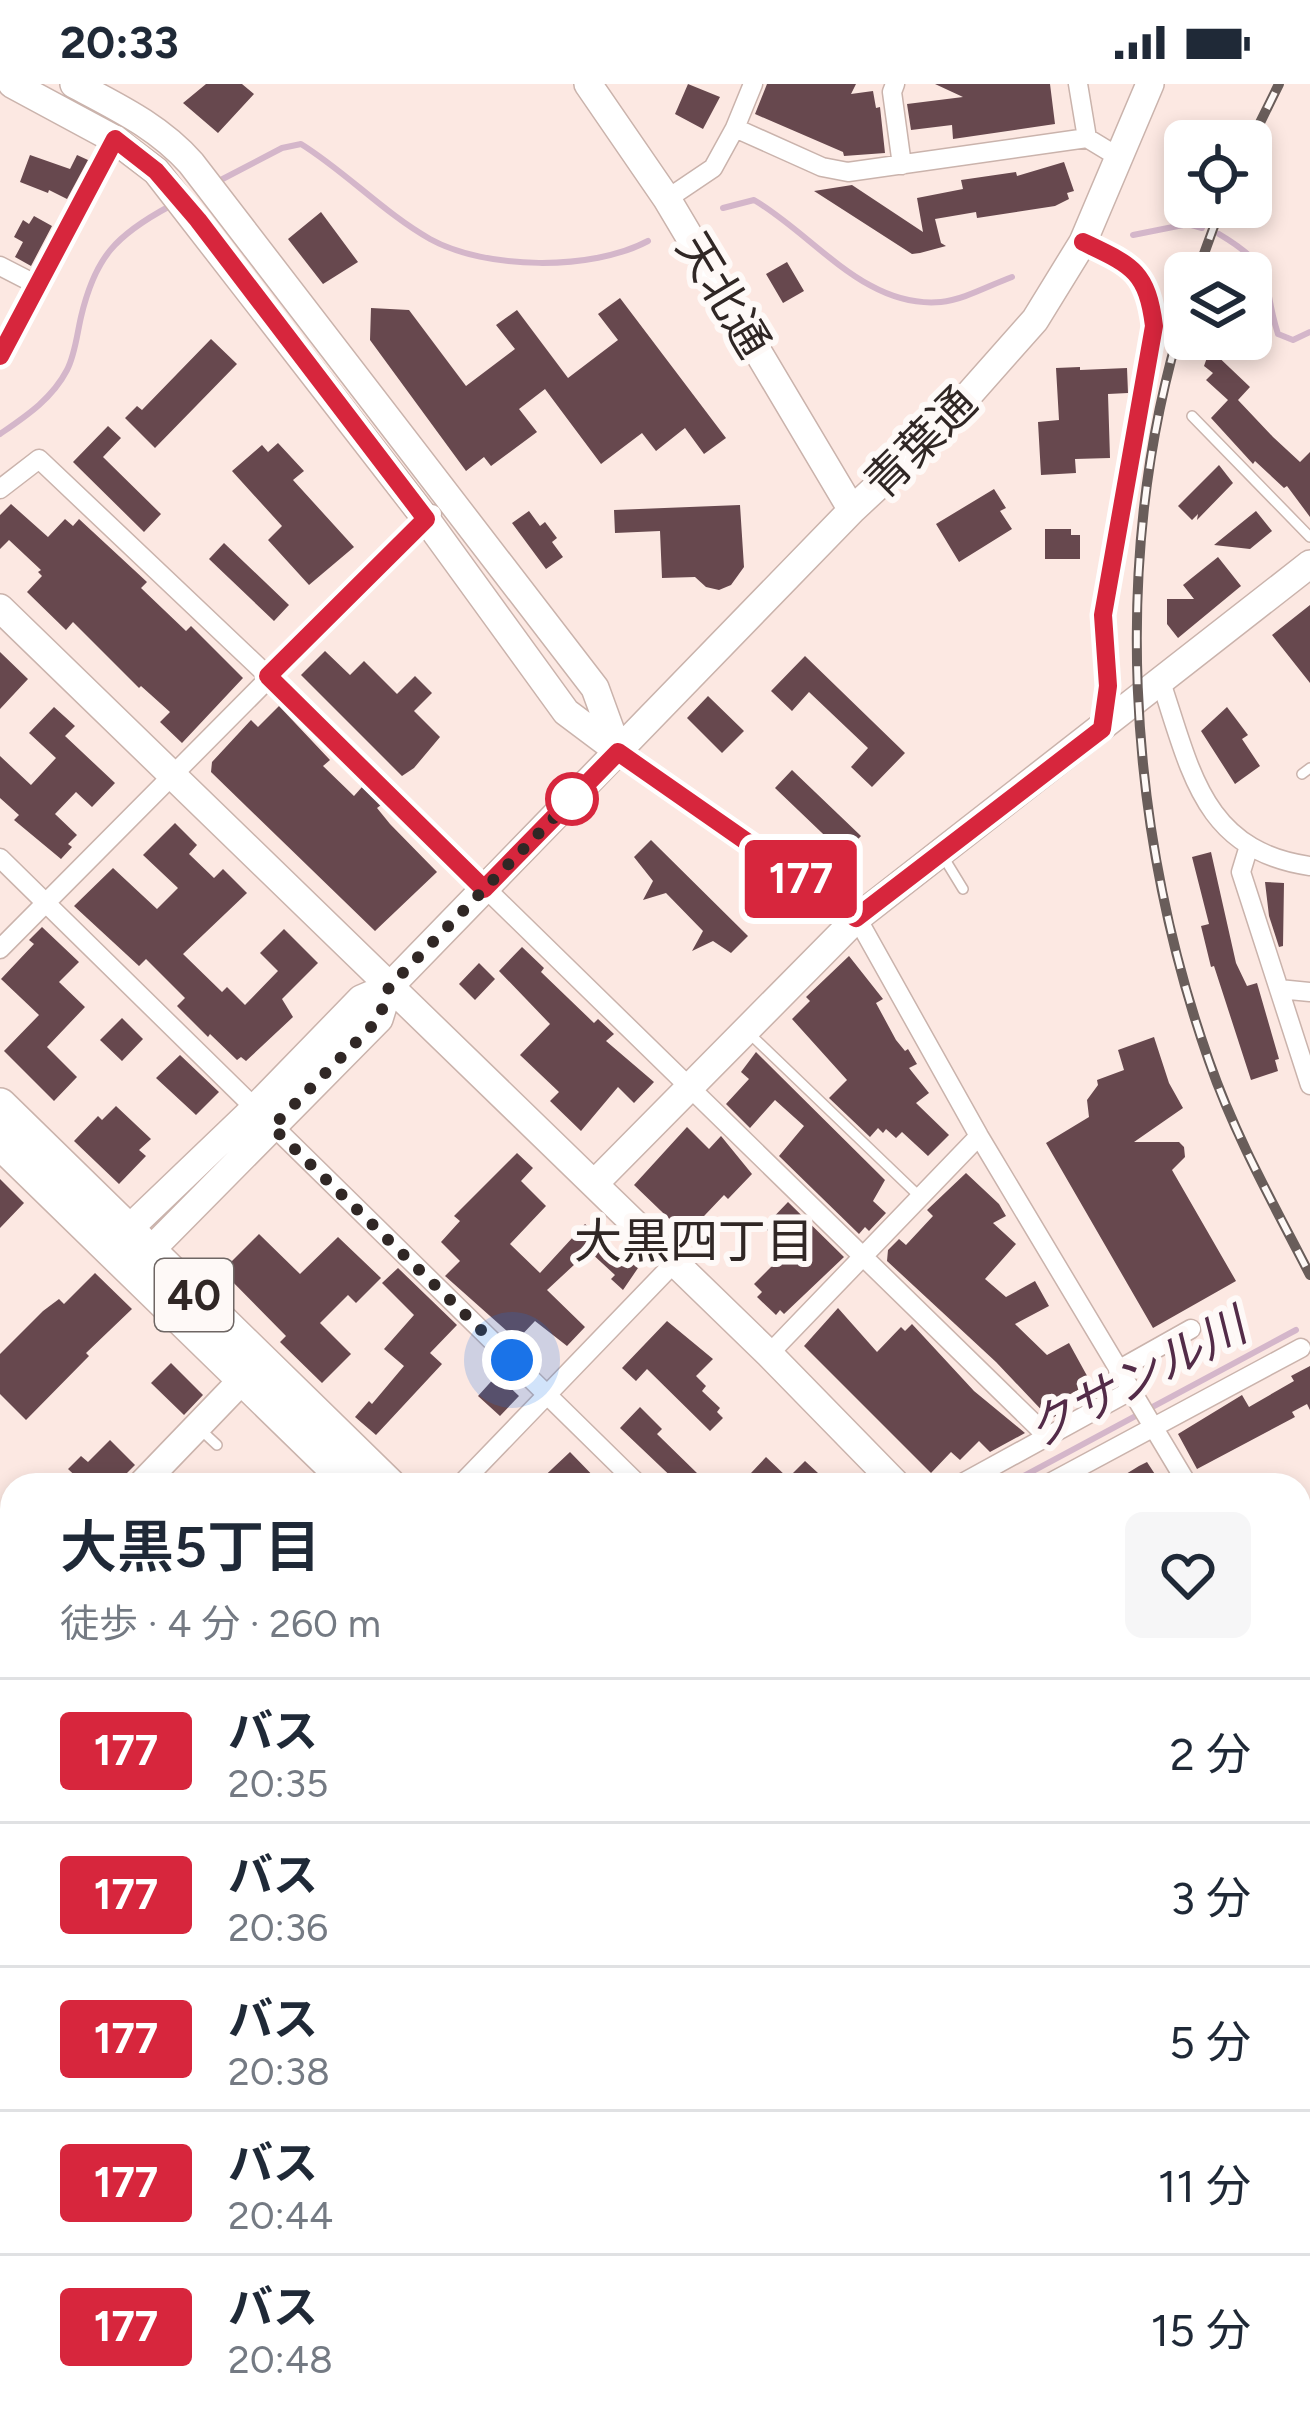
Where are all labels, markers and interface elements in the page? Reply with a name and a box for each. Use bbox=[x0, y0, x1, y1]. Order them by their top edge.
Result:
text: 20:33 bbox=[60, 15, 179, 69]
map controls bbox=[1164, 120, 1272, 360]
button: locate bbox=[1164, 120, 1272, 228]
street label: 天北通 bbox=[666, 223, 782, 367]
button: layers bbox=[1164, 252, 1272, 360]
street label: 青葉通 bbox=[853, 375, 987, 509]
unlabelled marker bbox=[547, 774, 597, 824]
line badge: 177 bbox=[732, 840, 870, 918]
text: 177 bbox=[769, 853, 833, 904]
district label: 大黒四丁目 bbox=[574, 1212, 814, 1270]
road number: 40 bbox=[155, 1259, 233, 1331]
water label: クサンル川 bbox=[1016, 1294, 1260, 1460]
your location bbox=[482, 1330, 542, 1390]
button: heart bbox=[1125, 1512, 1251, 1638]
text: 大黒5丁目 bbox=[60, 1513, 321, 1581]
text: 徒歩 · 4 分 · 260 m bbox=[60, 1600, 381, 1647]
text: バス bbox=[228, 1704, 318, 1758]
text: 177 bbox=[94, 1725, 158, 1776]
text: 2 分 bbox=[1170, 1727, 1251, 1781]
text: 20:35 bbox=[228, 1760, 328, 1807]
text: バス bbox=[228, 1848, 318, 1902]
text: 177 bbox=[94, 1869, 158, 1920]
text: 3 分 bbox=[1170, 1871, 1251, 1925]
text: 20:36 bbox=[228, 1904, 328, 1951]
text: バス bbox=[228, 1992, 318, 2046]
text: 177 bbox=[94, 2013, 158, 2064]
text: 5 分 bbox=[1169, 2015, 1251, 2069]
text: 20:38 bbox=[228, 2048, 330, 2095]
text: バス bbox=[228, 2136, 318, 2190]
text: 177 bbox=[94, 2157, 158, 2208]
text: 11 分 bbox=[1158, 2159, 1251, 2213]
text: 20:44 bbox=[228, 2192, 333, 2239]
text: バス bbox=[228, 2280, 318, 2334]
text: 177 bbox=[94, 2301, 158, 2352]
text: 15 分 bbox=[1150, 2303, 1251, 2357]
text: 20:48 bbox=[228, 2336, 333, 2383]

